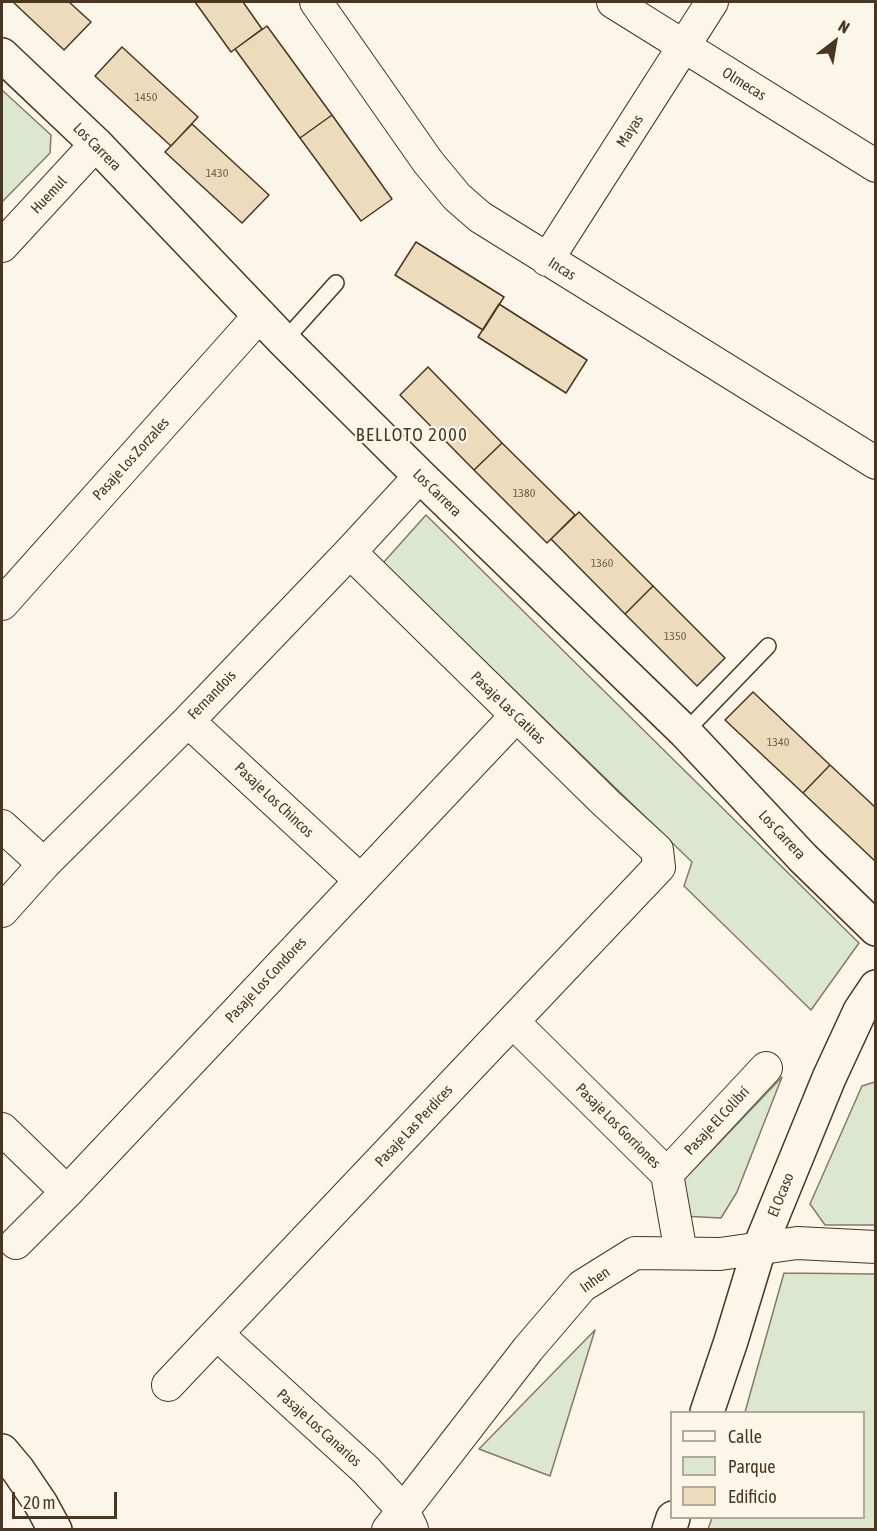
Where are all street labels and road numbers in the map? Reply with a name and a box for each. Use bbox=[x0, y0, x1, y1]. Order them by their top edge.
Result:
street label: Olmecas bbox=[719, 64, 769, 104]
street label: Mayas bbox=[613, 111, 647, 151]
street label: Los Carrera bbox=[69, 119, 125, 175]
street label: Huemul bbox=[27, 172, 71, 218]
street label: Incas bbox=[545, 254, 579, 284]
street label: Pasaje Los Zorzales bbox=[89, 414, 173, 504]
street label: Los Carrera bbox=[409, 465, 465, 521]
street label: Fernandois bbox=[184, 667, 240, 723]
street label: Pasaje Las Catitas bbox=[467, 668, 549, 748]
street label: Pasaje Los Chincos bbox=[231, 759, 317, 841]
street label: Los Carrera bbox=[755, 807, 809, 863]
street label: Pasaje Los Condores bbox=[222, 933, 310, 1027]
street label: Pasaje Los Gorriones bbox=[572, 1080, 664, 1172]
street label: Pasaje Las Perdices bbox=[371, 1081, 457, 1171]
street label: Pasaje El Colibrí bbox=[681, 1083, 753, 1159]
street label: El Ocaso bbox=[764, 1170, 798, 1220]
street label: Inhen bbox=[577, 1263, 613, 1297]
street label: Pasaje Los Canarios bbox=[273, 1386, 365, 1470]

